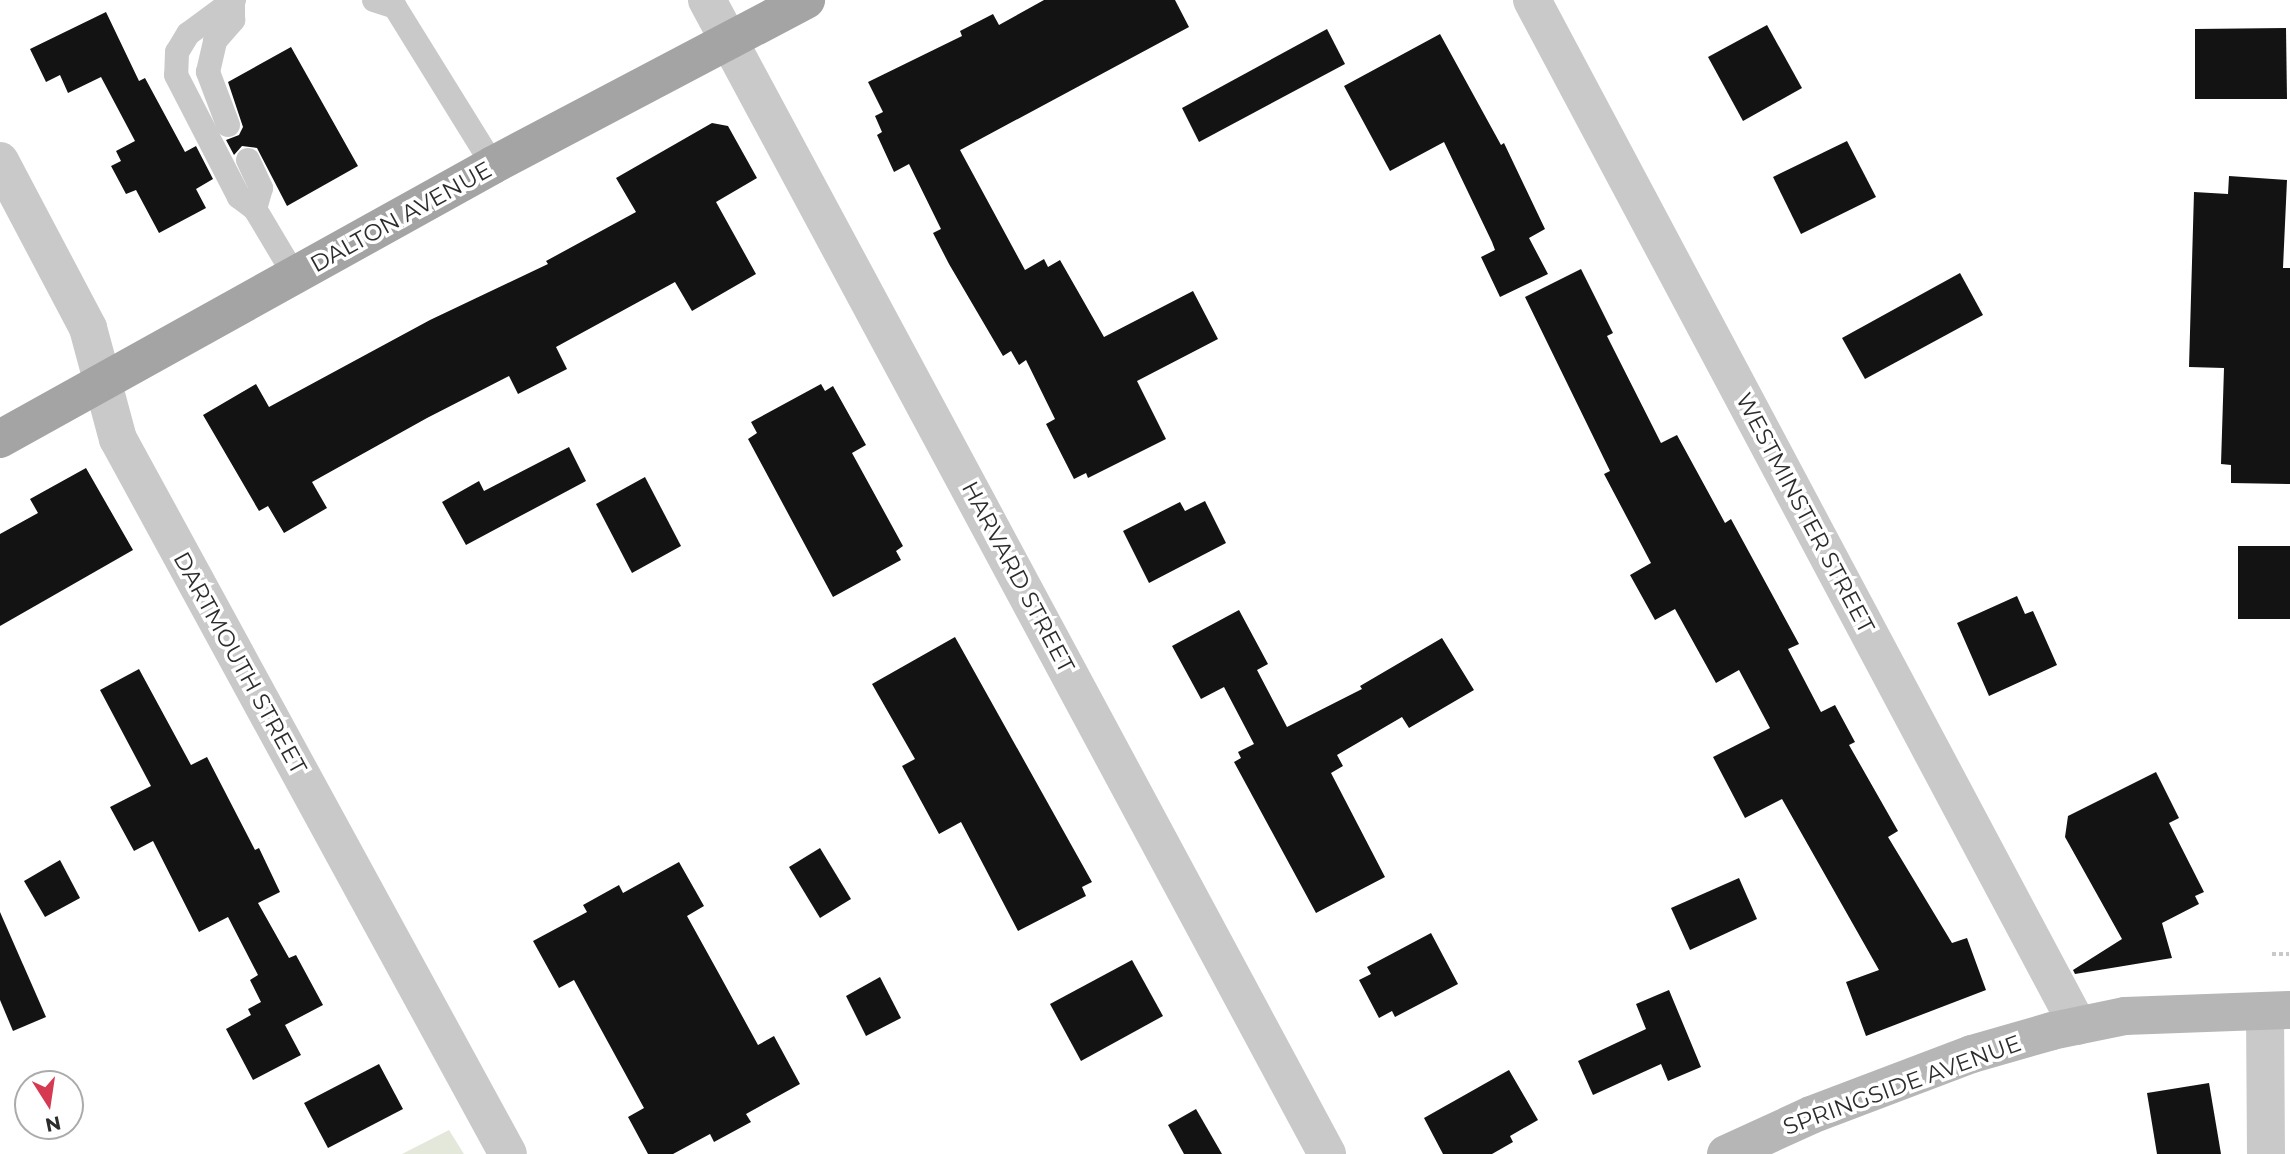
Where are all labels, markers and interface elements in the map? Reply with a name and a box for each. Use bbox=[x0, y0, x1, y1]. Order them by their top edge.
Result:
street label: DALTON AVENUE bbox=[305, 156, 497, 278]
street label: WESTMINSTER STREET bbox=[1730, 388, 1880, 638]
street label: HARVARD STREET bbox=[956, 477, 1080, 677]
street label: DARTMOUTH STREET bbox=[167, 547, 313, 779]
street label: SPRINGSIDE AVENUE bbox=[1779, 1029, 2025, 1141]
north arrow bbox=[14, 1070, 84, 1140]
text: N bbox=[43, 1111, 63, 1137]

